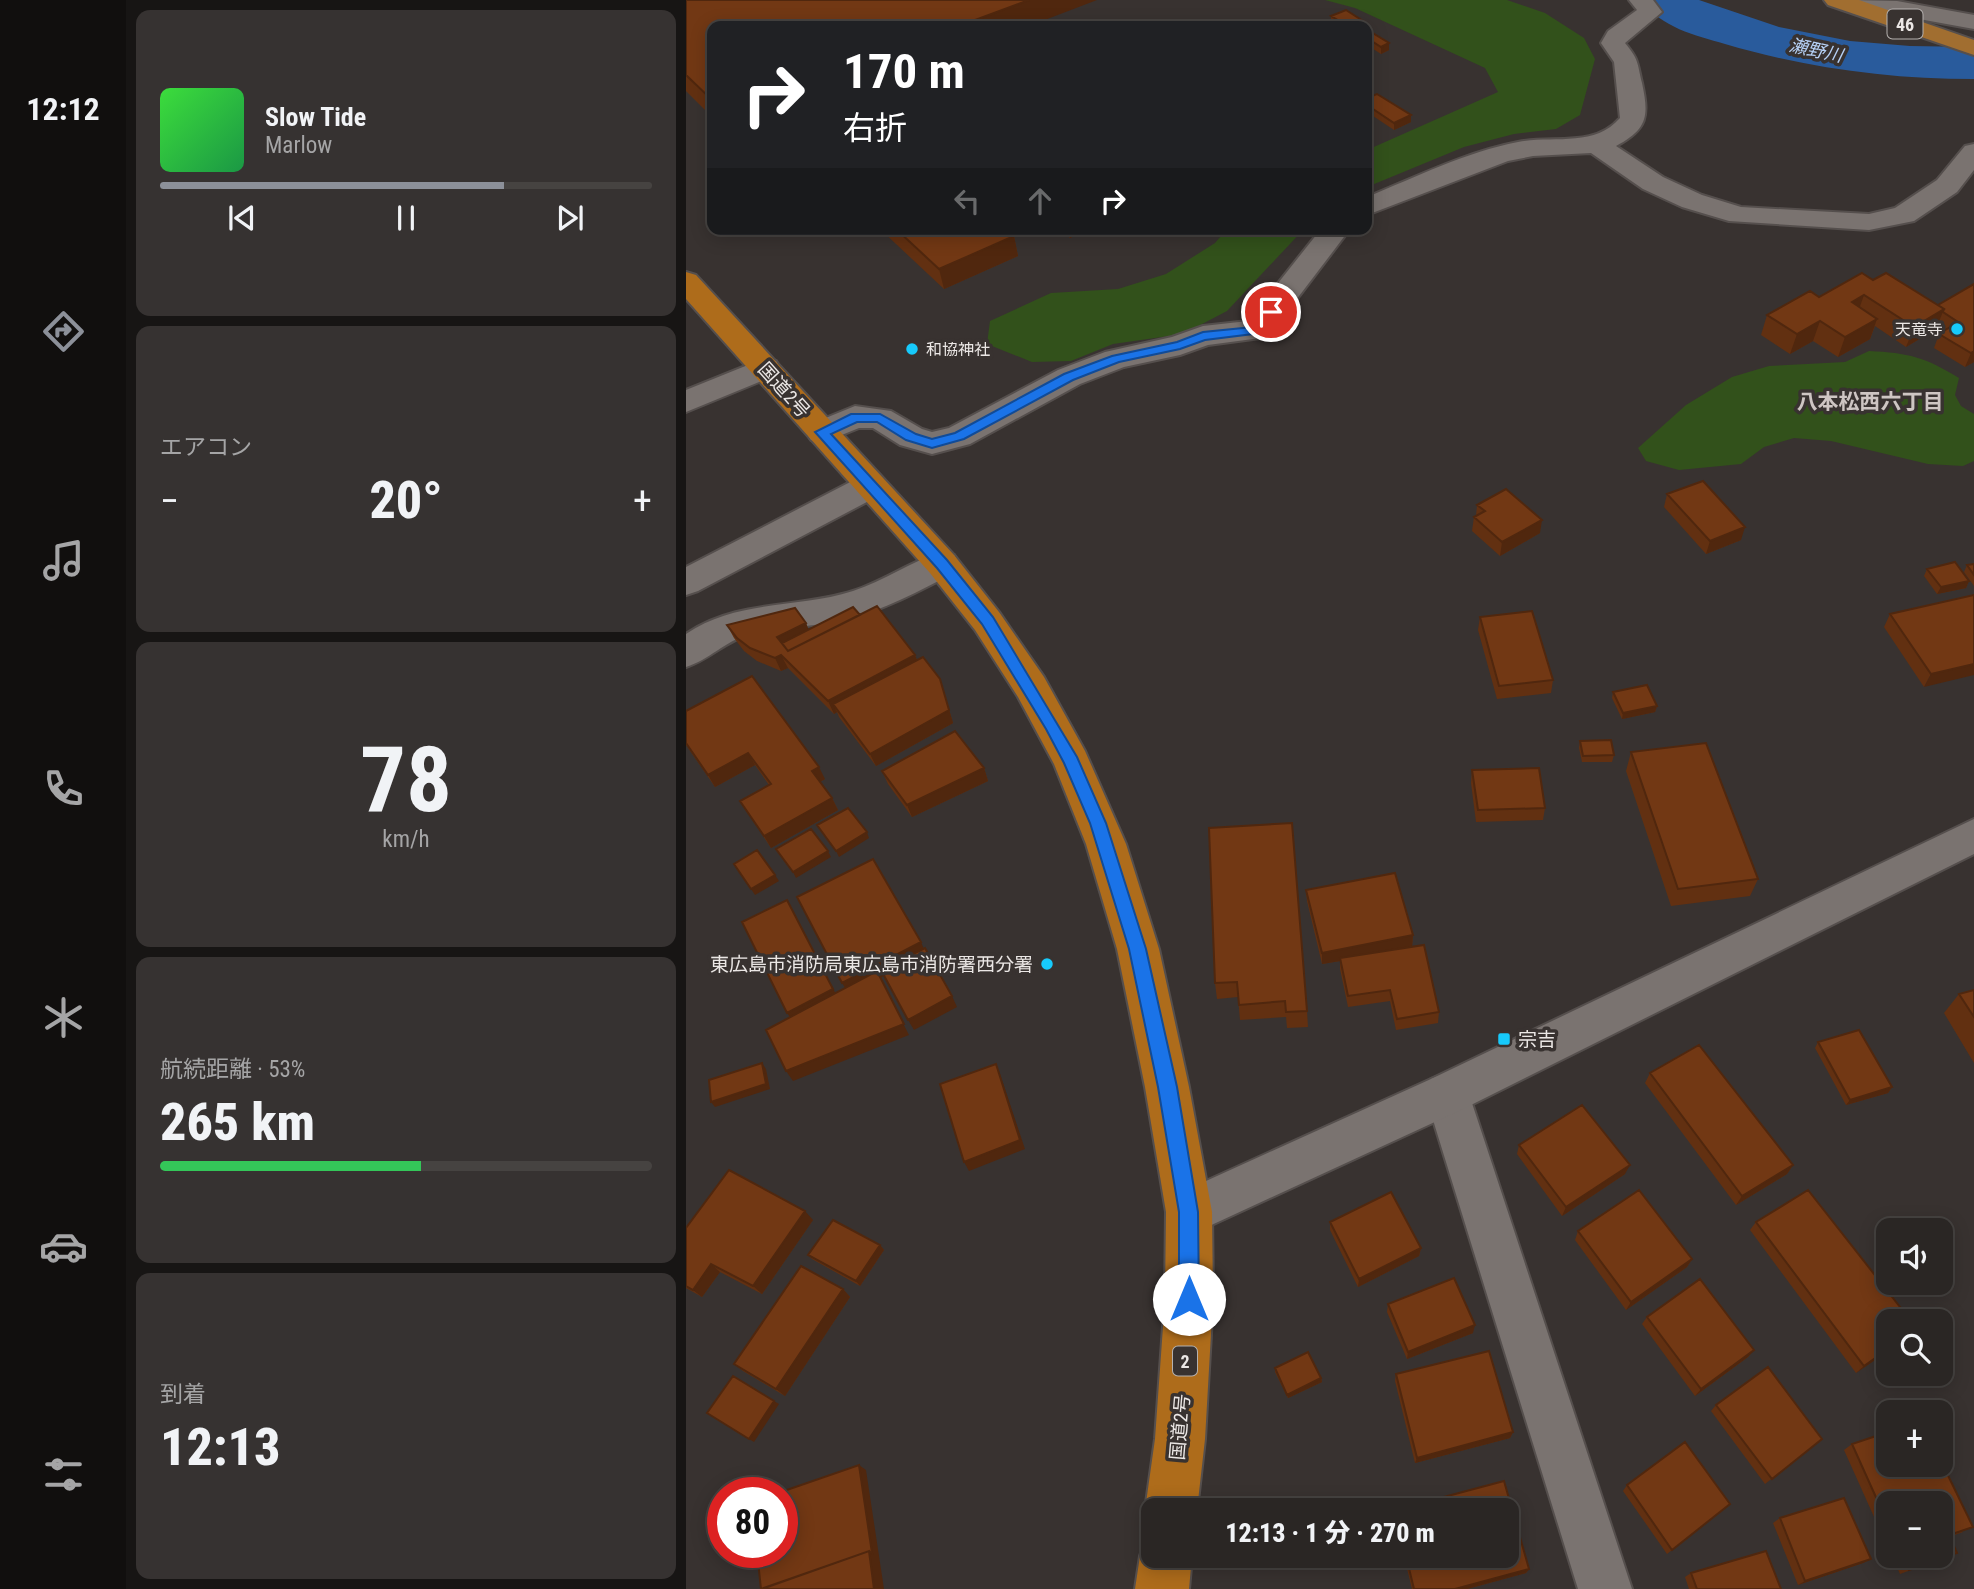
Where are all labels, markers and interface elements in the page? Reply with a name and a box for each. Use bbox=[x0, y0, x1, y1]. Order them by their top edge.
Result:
road number: 46 bbox=[1888, 9, 1922, 38]
water label: 瀬野川 bbox=[1787, 34, 1847, 66]
text: 170 m bbox=[843, 43, 965, 100]
icon: right bbox=[728, 49, 819, 140]
text: 12:12 bbox=[26, 90, 100, 128]
text: Slow Tide bbox=[265, 102, 366, 132]
text: 右折 bbox=[843, 109, 907, 147]
text: Marlow bbox=[265, 132, 332, 159]
icon: left bbox=[948, 182, 986, 220]
icon: ahead bbox=[1021, 182, 1059, 220]
icon: right bbox=[1094, 182, 1132, 220]
icon: previous bbox=[223, 199, 261, 237]
icon: pause bbox=[387, 199, 425, 237]
icon: next bbox=[551, 199, 589, 237]
pin bbox=[1241, 282, 1301, 342]
icon: arrive bbox=[1252, 293, 1290, 331]
icon: directions bbox=[39, 307, 88, 356]
place label: 天竜寺 bbox=[1895, 320, 1943, 339]
marker: 天竜寺 bbox=[1949, 321, 1965, 337]
place label: 和協神社 bbox=[926, 340, 990, 359]
marker: 和協神社 bbox=[904, 341, 920, 357]
street label: 国道2号 bbox=[753, 358, 815, 422]
district label: 八本松西六丁目 bbox=[1797, 390, 1944, 414]
text: エアコン bbox=[160, 434, 252, 461]
text: 20° bbox=[369, 470, 443, 531]
text: − bbox=[160, 479, 179, 523]
text: + bbox=[633, 479, 652, 523]
icon: music bbox=[39, 536, 88, 585]
text: 78 bbox=[360, 727, 452, 833]
icon: phone bbox=[39, 764, 88, 813]
text: km/h bbox=[382, 826, 430, 853]
place label: 東広島市消防局東広島市消防署西分署 bbox=[710, 953, 1033, 976]
marker: 東広島市消防局東広島市消防署西分署 bbox=[1039, 956, 1055, 972]
icon: climate bbox=[39, 993, 88, 1042]
place label: 宗吉 bbox=[1518, 1028, 1556, 1051]
marker: 宗吉 bbox=[1496, 1031, 1512, 1047]
text: 航続距離 · 53% bbox=[160, 1056, 305, 1083]
text: 265 km bbox=[160, 1092, 315, 1153]
map controls bbox=[1876, 1218, 1953, 1568]
button: sound bbox=[1876, 1218, 1953, 1295]
icon: car bbox=[39, 1222, 88, 1271]
position arrow bbox=[1152, 1262, 1226, 1336]
button: search bbox=[1876, 1309, 1953, 1386]
road number: 2 bbox=[1173, 1346, 1197, 1376]
text: 到着 bbox=[160, 1381, 206, 1408]
street label: 国道2号 bbox=[1166, 1393, 1194, 1461]
button: + bbox=[1876, 1400, 1953, 1477]
text: 12:13 bbox=[160, 1417, 280, 1478]
icon: filters bbox=[39, 1450, 88, 1499]
speed limit sign: 80 bbox=[707, 1477, 798, 1568]
button: − bbox=[1876, 1491, 1953, 1568]
text: 12:13 · 1 分 · 270 m bbox=[1225, 1518, 1435, 1548]

